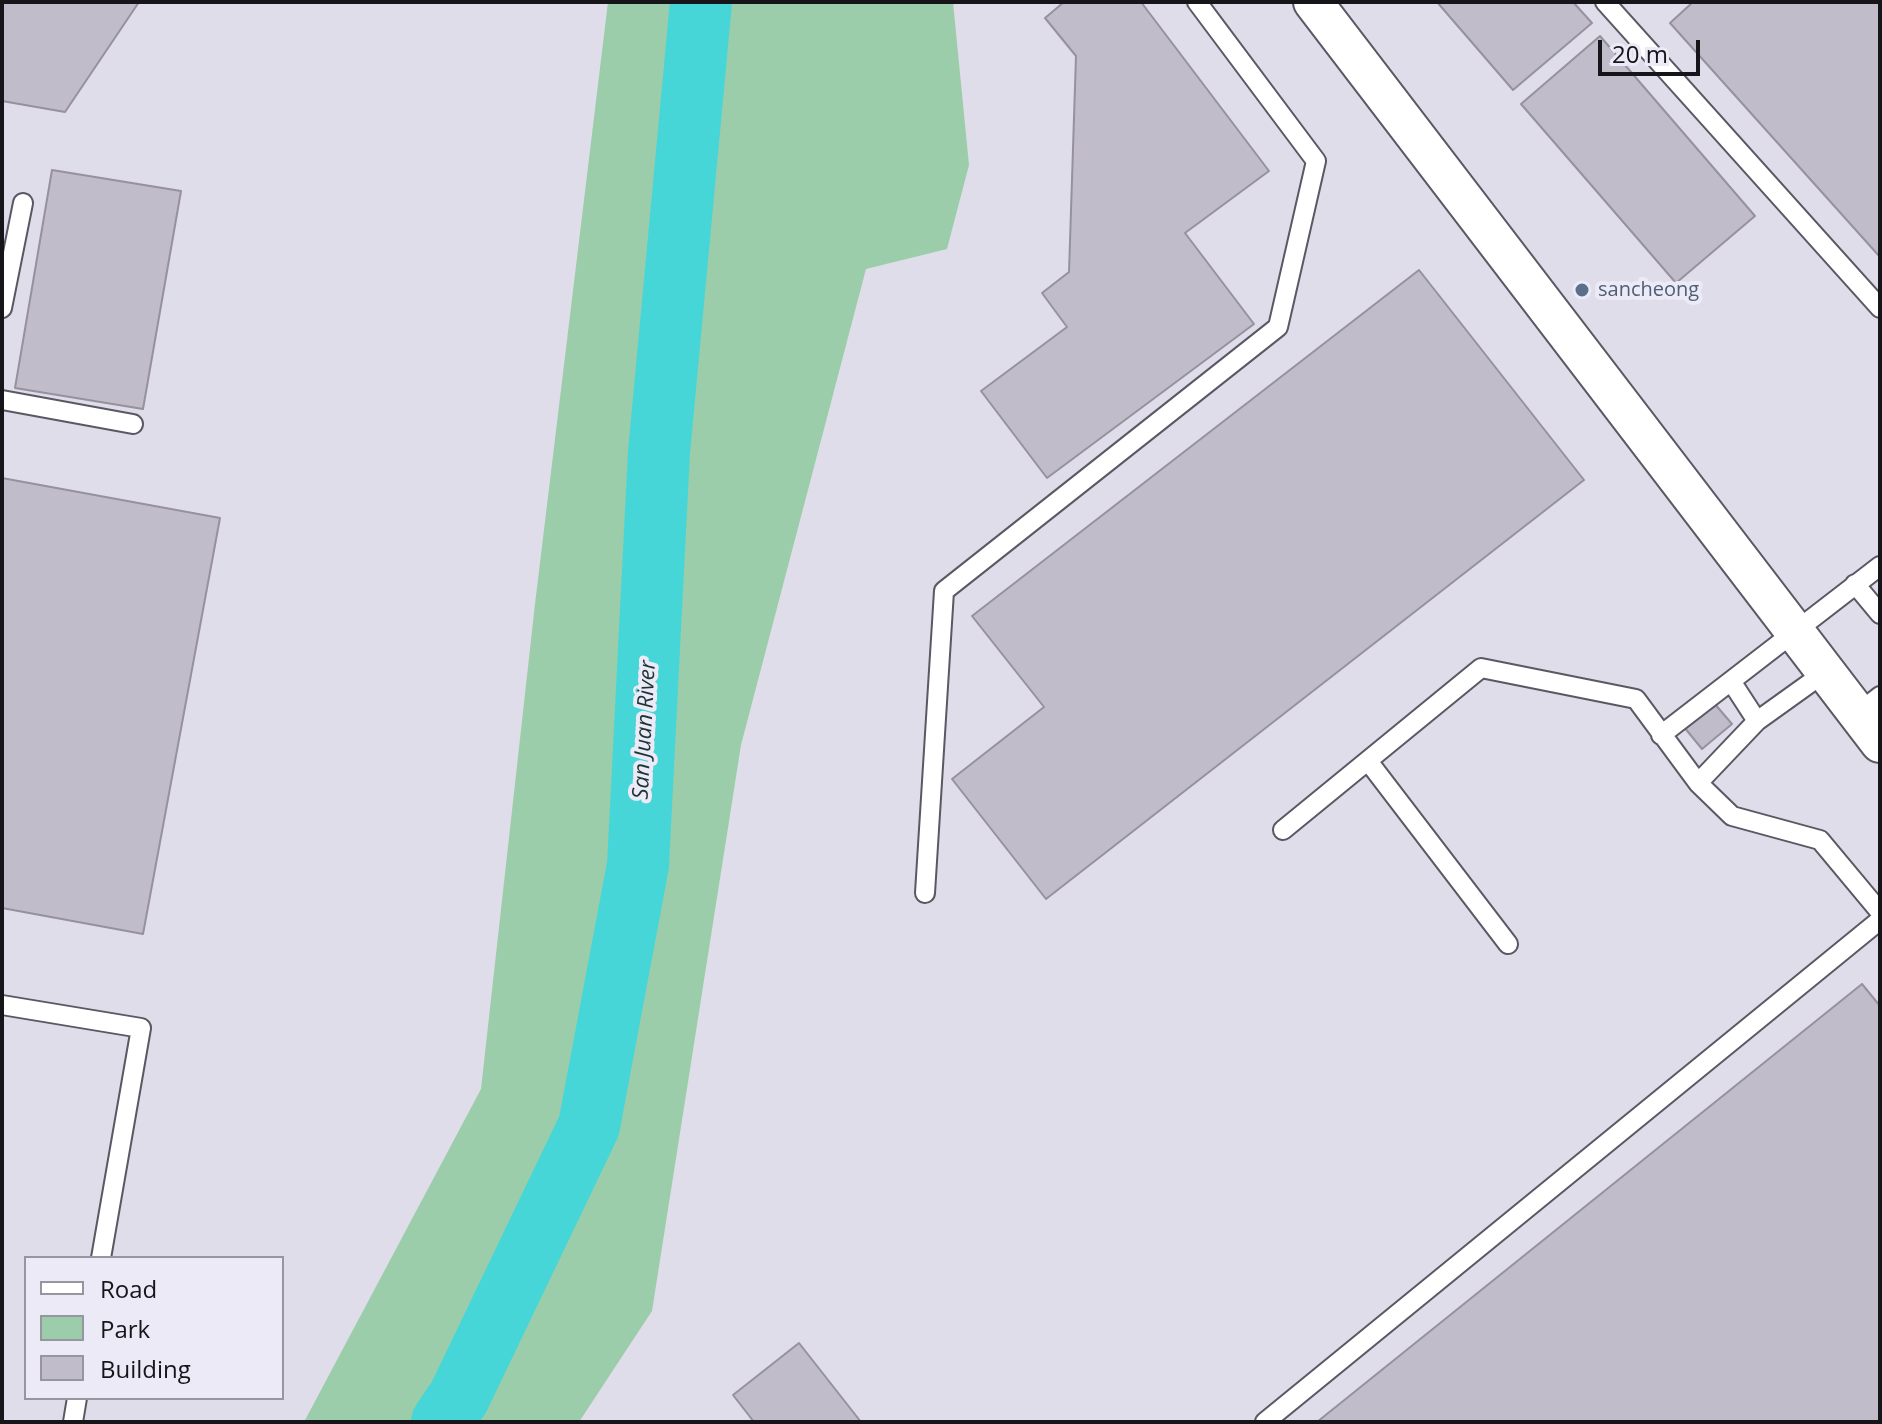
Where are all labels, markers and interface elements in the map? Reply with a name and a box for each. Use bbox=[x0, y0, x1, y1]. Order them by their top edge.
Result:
scale bar bbox=[1602, 24, 1704, 74]
text: 20 m bbox=[1612, 37, 1668, 70]
place label: sancheong bbox=[1598, 278, 1699, 302]
marker: sancheong bbox=[1573, 281, 1591, 299]
water label: San Juan River bbox=[628, 660, 662, 800]
legend bbox=[24, 1256, 284, 1400]
text: Road bbox=[100, 1272, 157, 1305]
text: Park bbox=[100, 1312, 150, 1345]
text: Building bbox=[100, 1352, 191, 1385]

